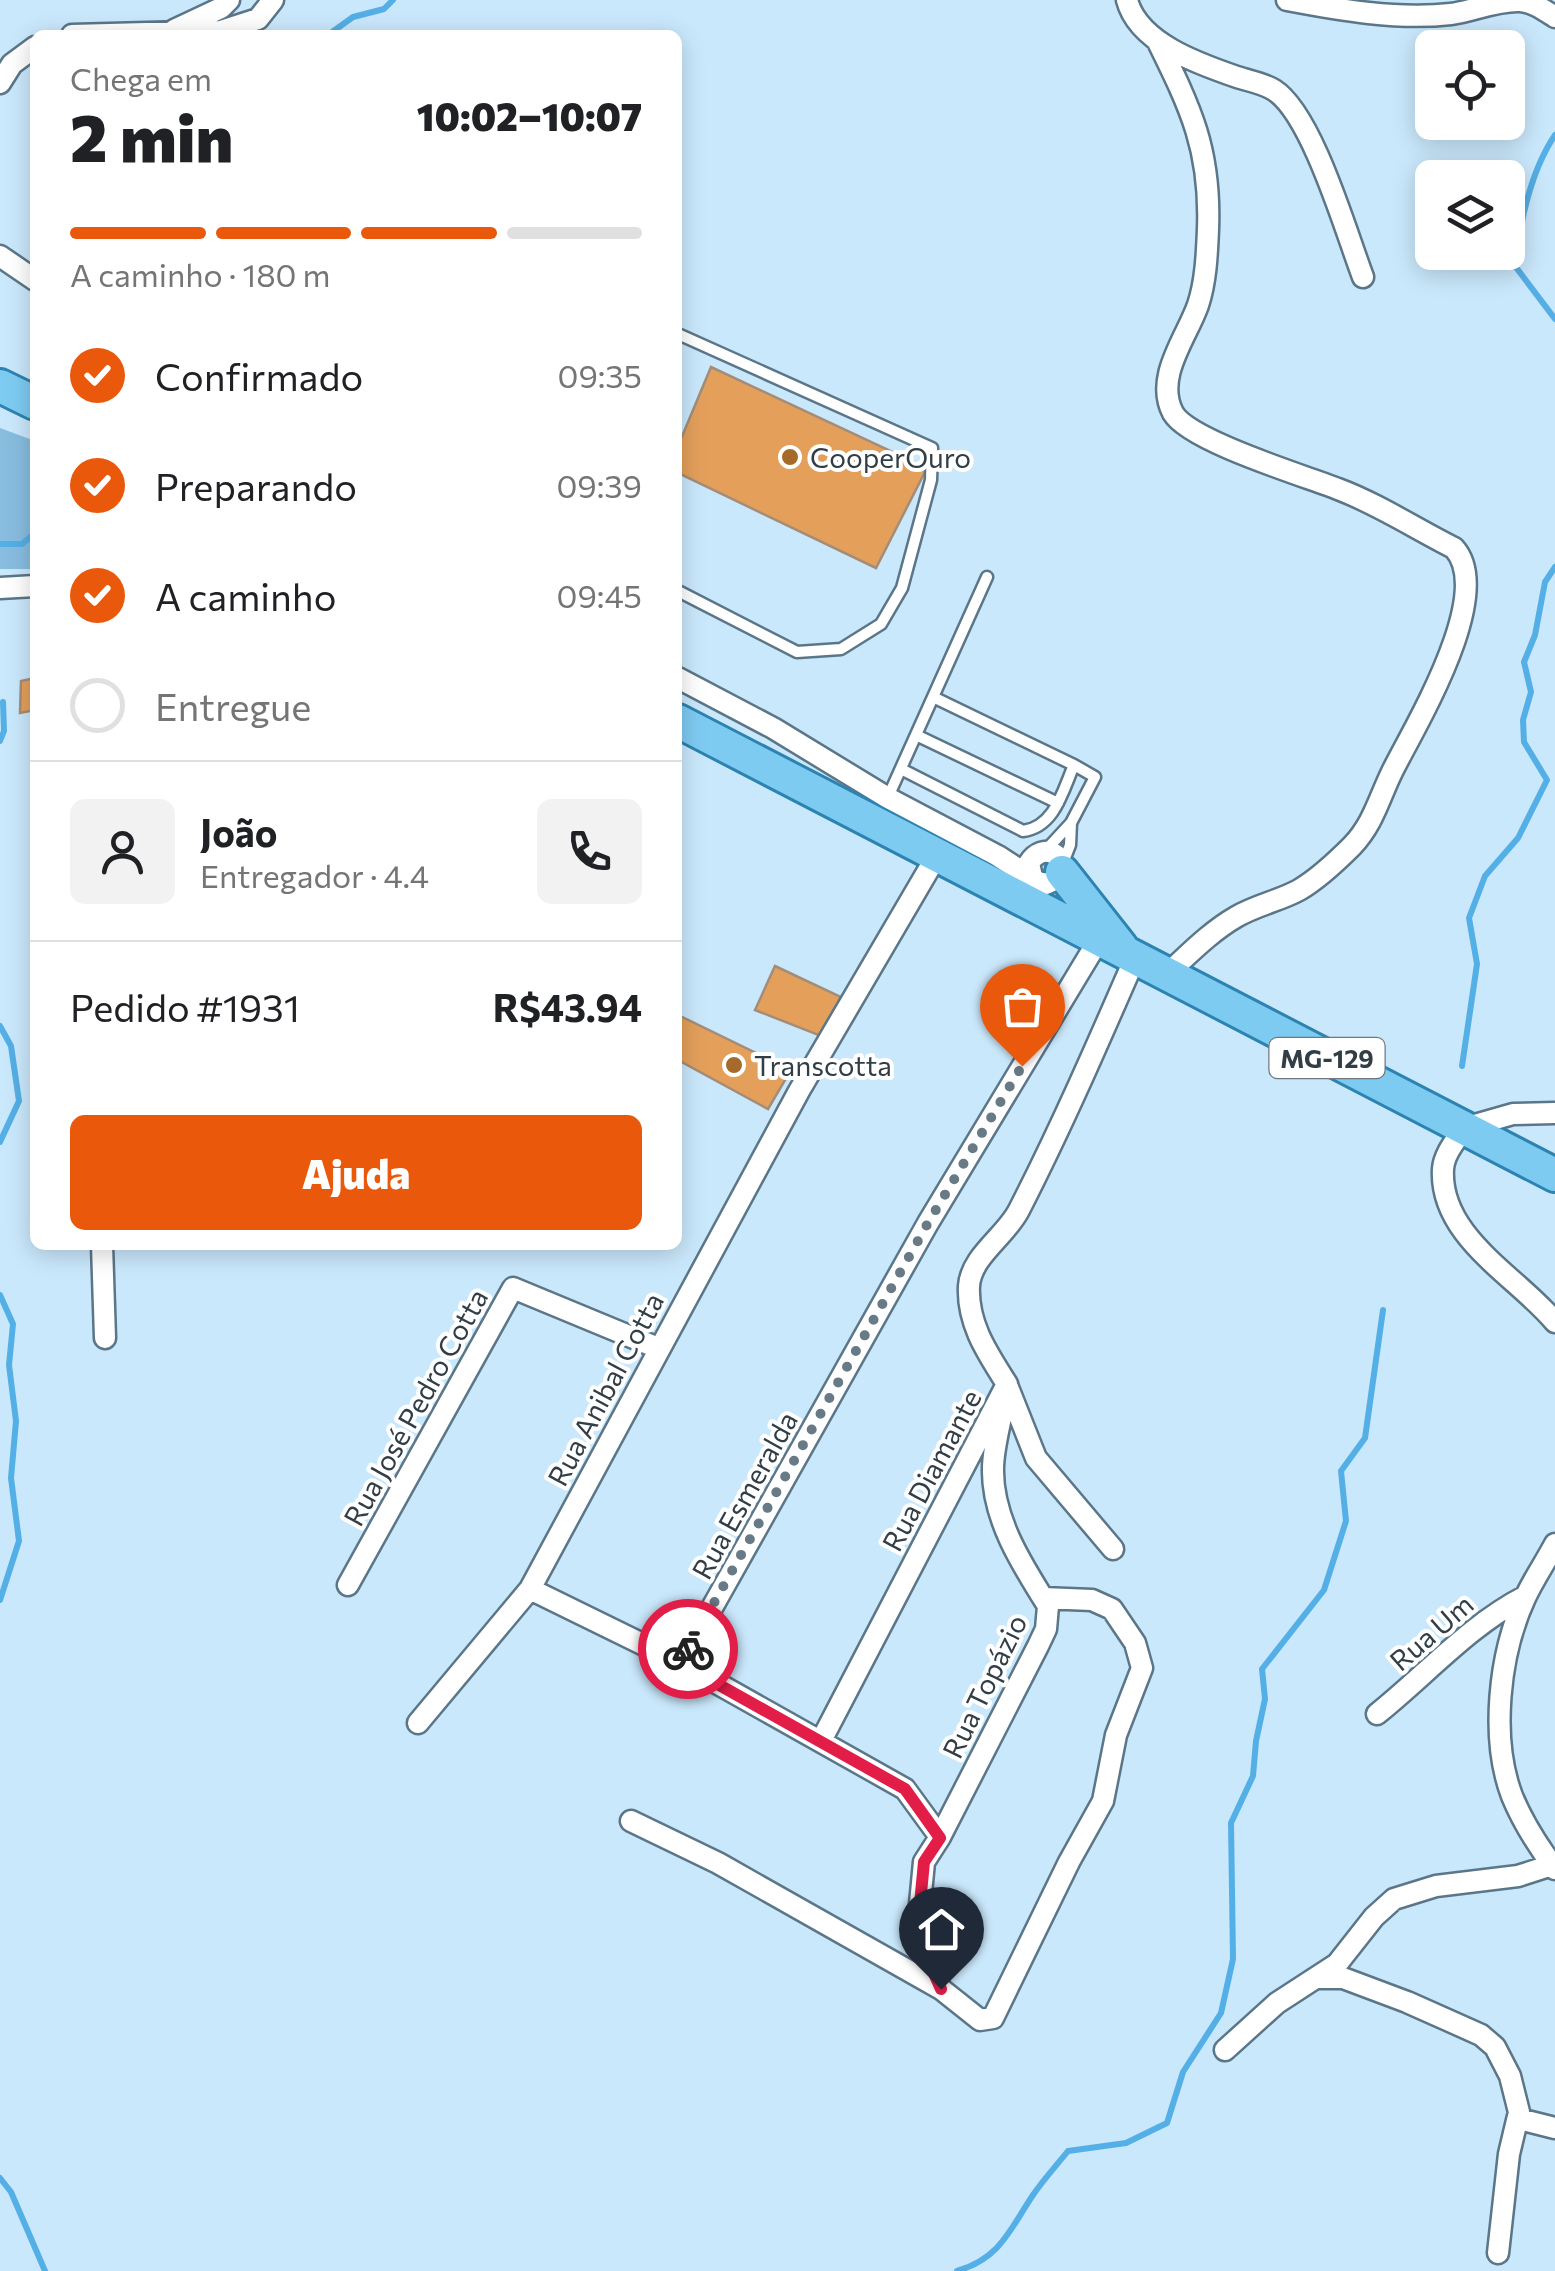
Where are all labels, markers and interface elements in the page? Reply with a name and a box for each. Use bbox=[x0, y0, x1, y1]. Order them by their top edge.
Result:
map controls bbox=[1415, 30, 1525, 270]
button: locate bbox=[1415, 30, 1525, 140]
text: Chega em bbox=[70, 58, 212, 98]
text: 10:02–10:07 bbox=[417, 92, 642, 139]
text: 2 min bbox=[70, 96, 233, 175]
button: layers bbox=[1415, 160, 1525, 270]
text: A caminho · 180 m bbox=[70, 254, 331, 294]
icon: check bbox=[70, 348, 125, 403]
text: Confirmado bbox=[155, 352, 363, 399]
text: 09:35 bbox=[558, 355, 642, 395]
place label: CooperOuro bbox=[810, 440, 971, 474]
marker: CooperOuro bbox=[779, 446, 801, 468]
icon: check bbox=[70, 458, 125, 513]
text: Preparando bbox=[155, 462, 357, 509]
text: 09:39 bbox=[556, 465, 642, 505]
icon: check bbox=[70, 568, 125, 623]
text: A caminho bbox=[155, 572, 336, 619]
text: 09:45 bbox=[557, 575, 642, 615]
text: Entregue bbox=[155, 682, 311, 729]
button: person bbox=[70, 799, 175, 904]
button: phone bbox=[537, 799, 642, 904]
text: João bbox=[200, 808, 277, 855]
text: Entregador · 4.4 bbox=[200, 855, 429, 895]
pin bbox=[980, 964, 1065, 1067]
icon: bag bbox=[995, 979, 1050, 1034]
text: Pedido #1931 bbox=[70, 983, 300, 1030]
text: R$43.94 bbox=[493, 983, 642, 1030]
road number: MG-129 bbox=[1270, 1038, 1384, 1078]
place label: Transcotta bbox=[754, 1048, 892, 1082]
marker: Transcotta bbox=[723, 1054, 745, 1076]
button: Ajuda bbox=[70, 1115, 642, 1230]
street label: Rua José Pedro Cotta bbox=[336, 1282, 494, 1532]
street label: Rua Anibal Cotta bbox=[540, 1287, 670, 1491]
street label: Rua Diamante bbox=[874, 1383, 988, 1557]
street label: Rua Esmeralda bbox=[684, 1405, 804, 1585]
street label: Rua Um bbox=[1382, 1587, 1480, 1677]
courier bbox=[638, 1599, 738, 1699]
street label: Rua Topázio bbox=[935, 1609, 1033, 1763]
icon: bike bbox=[661, 1622, 716, 1677]
pin bbox=[899, 1887, 984, 1990]
icon: home bbox=[914, 1902, 969, 1957]

